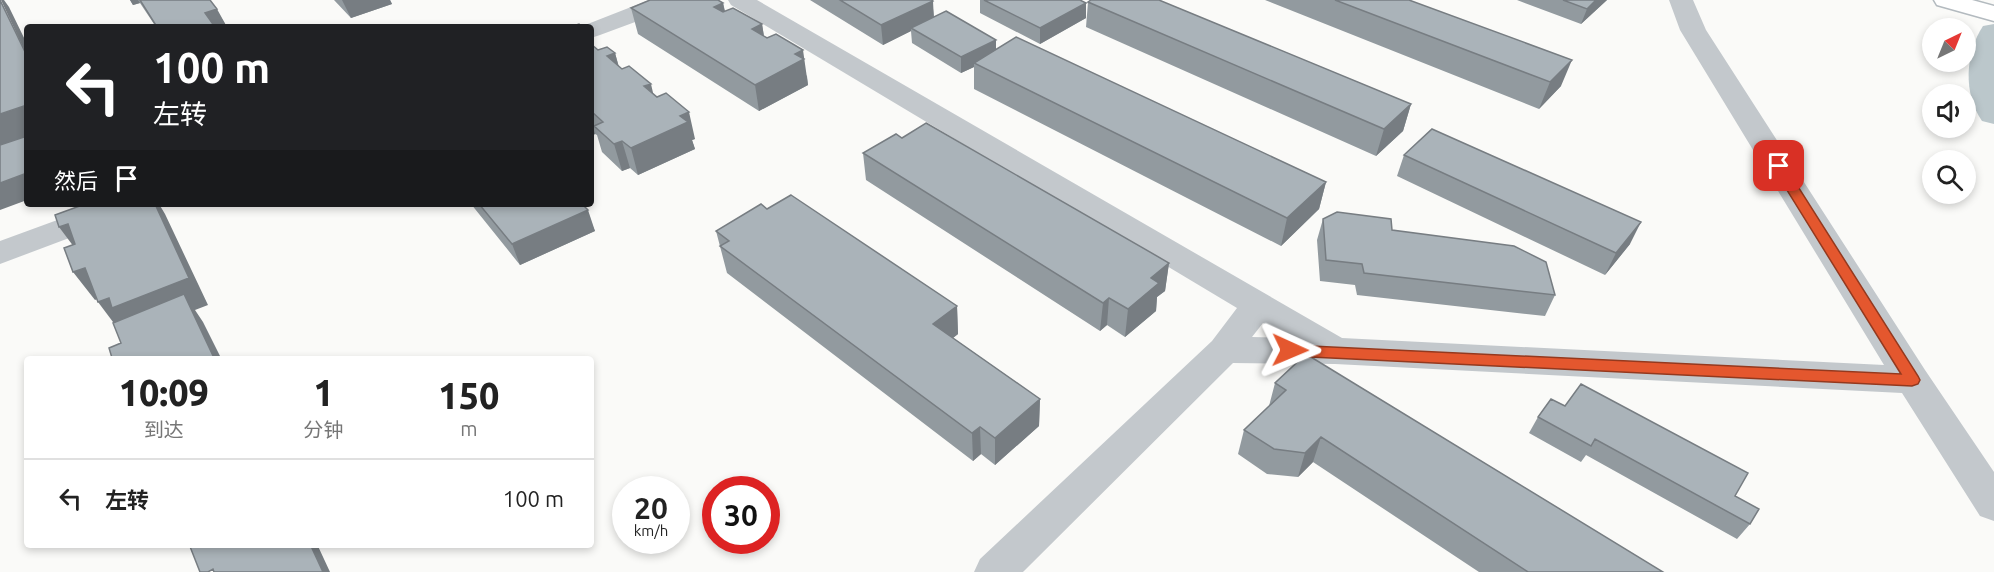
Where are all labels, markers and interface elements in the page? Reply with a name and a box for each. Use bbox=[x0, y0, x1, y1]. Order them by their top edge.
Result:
north arrow bbox=[1922, 18, 1976, 72]
map controls bbox=[1922, 18, 1976, 204]
text: 100 m bbox=[153, 44, 270, 91]
icon: left bbox=[54, 48, 132, 126]
button: sound bbox=[1922, 84, 1976, 138]
text: 左转 bbox=[153, 99, 207, 129]
pin bbox=[1753, 140, 1804, 191]
icon: arrive bbox=[1762, 149, 1795, 182]
button: search bbox=[1922, 150, 1976, 204]
icon: arrive bbox=[110, 162, 143, 195]
text: 然后 bbox=[54, 168, 98, 193]
position arrow bbox=[1258, 318, 1322, 382]
text: 10:09 bbox=[119, 372, 209, 413]
text: 1 bbox=[313, 372, 334, 413]
text: 150 bbox=[438, 375, 499, 416]
text: m bbox=[460, 417, 477, 440]
text: 到达 bbox=[144, 418, 184, 441]
text: 分钟 bbox=[304, 418, 344, 441]
speed limit sign: 30 bbox=[702, 476, 780, 554]
icon: left bbox=[54, 482, 87, 515]
text: 100 m bbox=[503, 486, 564, 511]
text: 左转 bbox=[105, 487, 149, 512]
text: 20 bbox=[634, 491, 668, 525]
text: km/h bbox=[634, 522, 668, 539]

